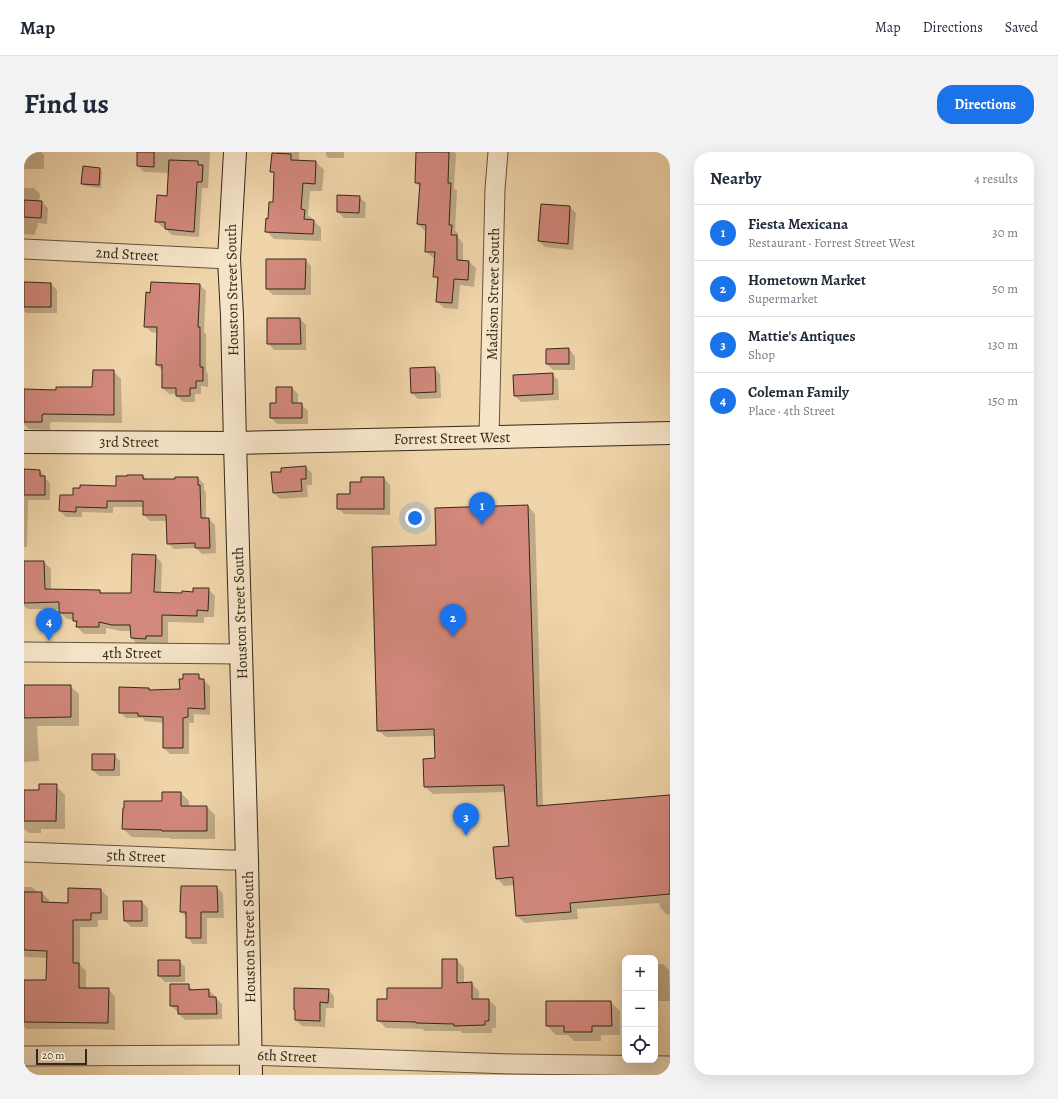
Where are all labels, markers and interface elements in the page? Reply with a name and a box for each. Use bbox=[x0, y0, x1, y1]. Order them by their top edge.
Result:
text: Map bbox=[20, 15, 55, 41]
text: Map bbox=[875, 18, 901, 37]
text: Directions bbox=[923, 18, 983, 37]
text: Saved bbox=[1005, 18, 1038, 37]
text: Find us bbox=[24, 85, 109, 123]
button: Directions bbox=[937, 85, 1034, 124]
text: Nearby bbox=[710, 167, 761, 190]
text: 4 results bbox=[974, 170, 1018, 187]
text: Fiesta Mexicana bbox=[748, 214, 848, 234]
street label: Houston Street South bbox=[221, 224, 243, 356]
text: 1 bbox=[721, 224, 725, 241]
text: 30 m bbox=[992, 224, 1018, 241]
street label: Madison Street South bbox=[482, 228, 504, 360]
text: Restaurant · Forrest Street West bbox=[748, 234, 915, 251]
street label: 2nd Street bbox=[95, 242, 159, 266]
text: Hometown Market bbox=[748, 270, 866, 290]
text: 2 bbox=[720, 280, 726, 297]
text: 50 m bbox=[992, 280, 1018, 297]
text: Supermarket bbox=[748, 290, 818, 307]
text: Mattie's Antiques bbox=[748, 326, 856, 346]
text: 3 bbox=[720, 336, 726, 353]
text: 130 m bbox=[988, 336, 1018, 353]
text: Shop bbox=[748, 346, 775, 363]
text: Coleman Family bbox=[748, 382, 849, 402]
text: 4 bbox=[720, 392, 726, 409]
text: 150 m bbox=[988, 392, 1018, 409]
text: Place · 4th Street bbox=[748, 402, 835, 419]
street label: Forrest Street West bbox=[393, 427, 511, 449]
street label: 3rd Street bbox=[99, 432, 159, 452]
pin: 1 bbox=[469, 492, 495, 525]
your location bbox=[405, 508, 425, 528]
street label: Houston Street South bbox=[228, 547, 252, 679]
pin: 2 bbox=[440, 604, 466, 637]
pin: 4 bbox=[36, 608, 62, 641]
street label: 4th Street bbox=[102, 643, 162, 663]
pin: 3 bbox=[453, 803, 479, 836]
street label: 5th Street bbox=[106, 845, 166, 867]
street label: Houston Street South bbox=[238, 871, 260, 1003]
map controls bbox=[622, 955, 658, 1063]
button: + bbox=[622, 955, 658, 991]
button: − bbox=[622, 991, 658, 1027]
button: locate bbox=[622, 1027, 658, 1063]
street label: 6th Street bbox=[257, 1045, 317, 1067]
scale bar bbox=[36, 1047, 87, 1066]
text: 20 m bbox=[42, 1048, 64, 1063]

